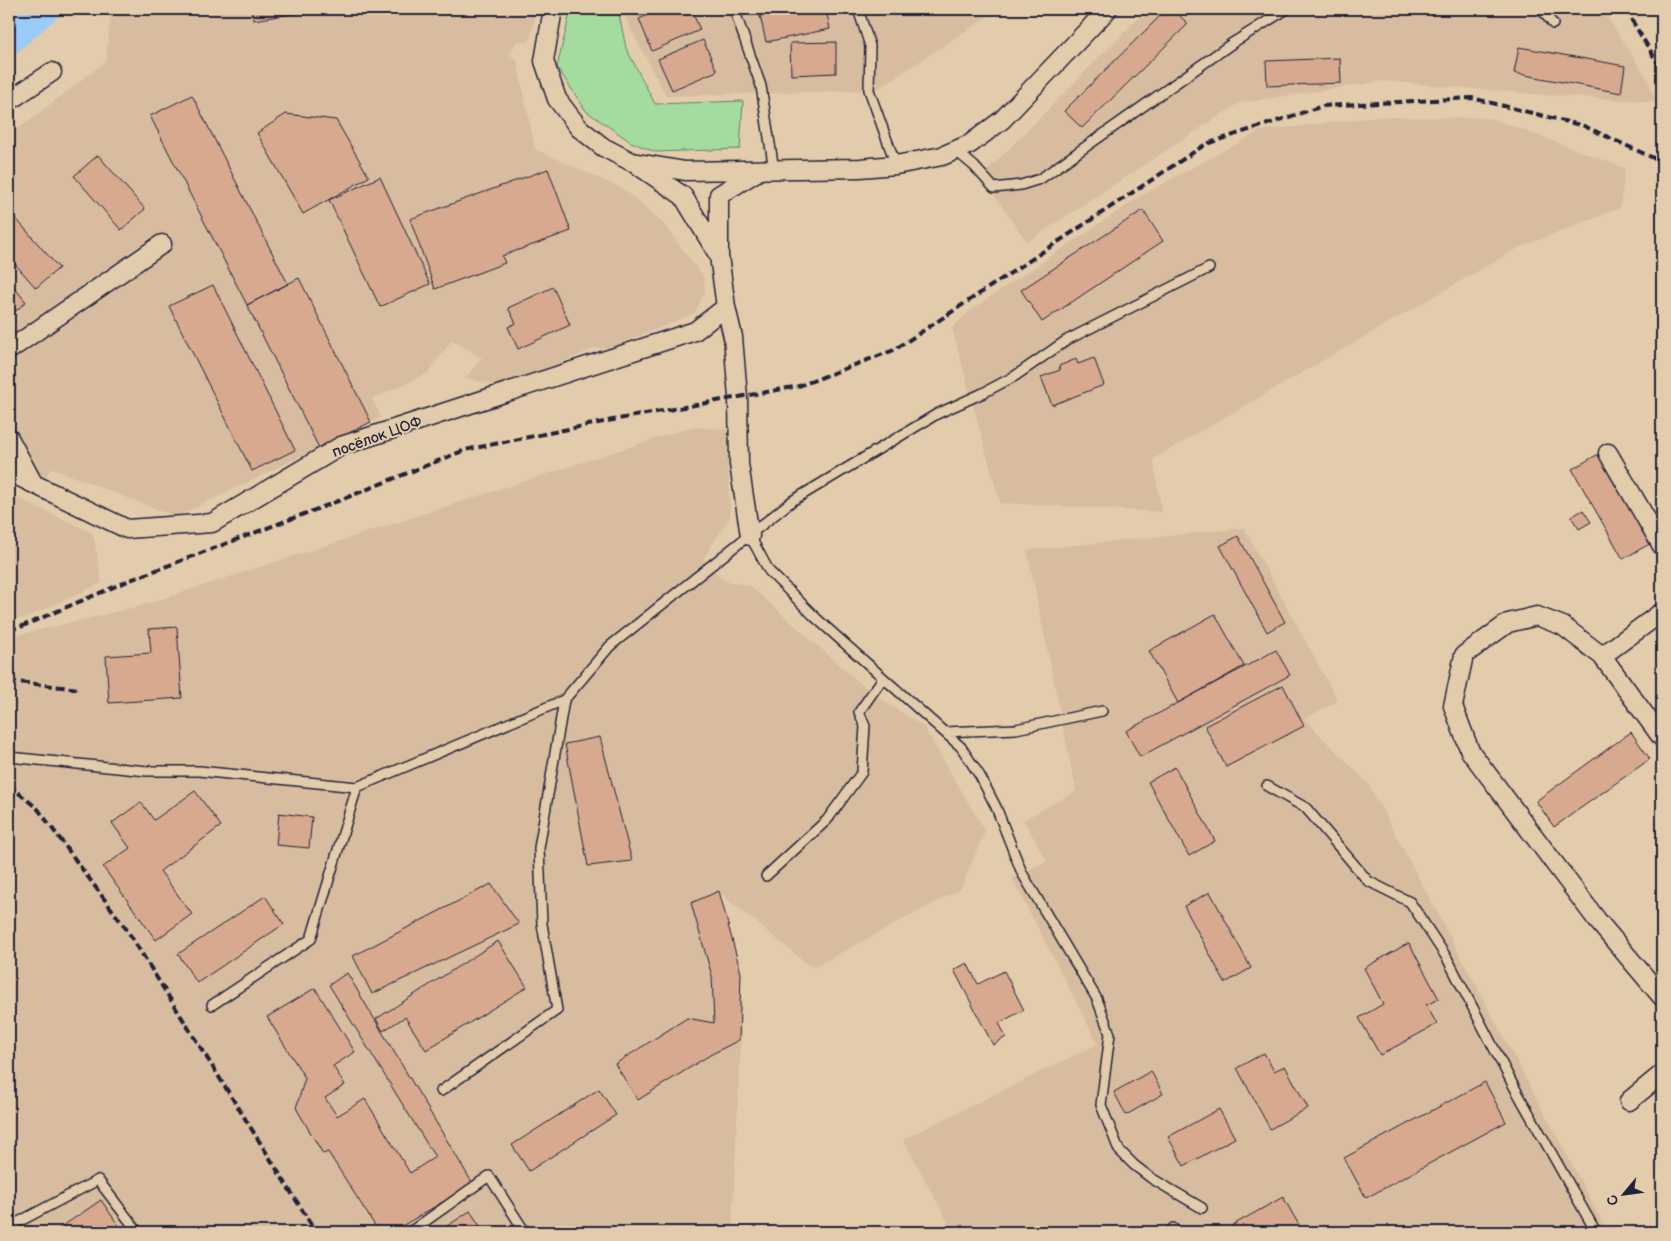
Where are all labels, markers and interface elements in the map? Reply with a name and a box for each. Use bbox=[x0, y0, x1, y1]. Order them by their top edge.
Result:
street label: посёлок ЦОФ bbox=[329, 412, 425, 462]
north arrow bbox=[1598, 1168, 1648, 1218]
text: С bbox=[1603, 1191, 1623, 1208]

